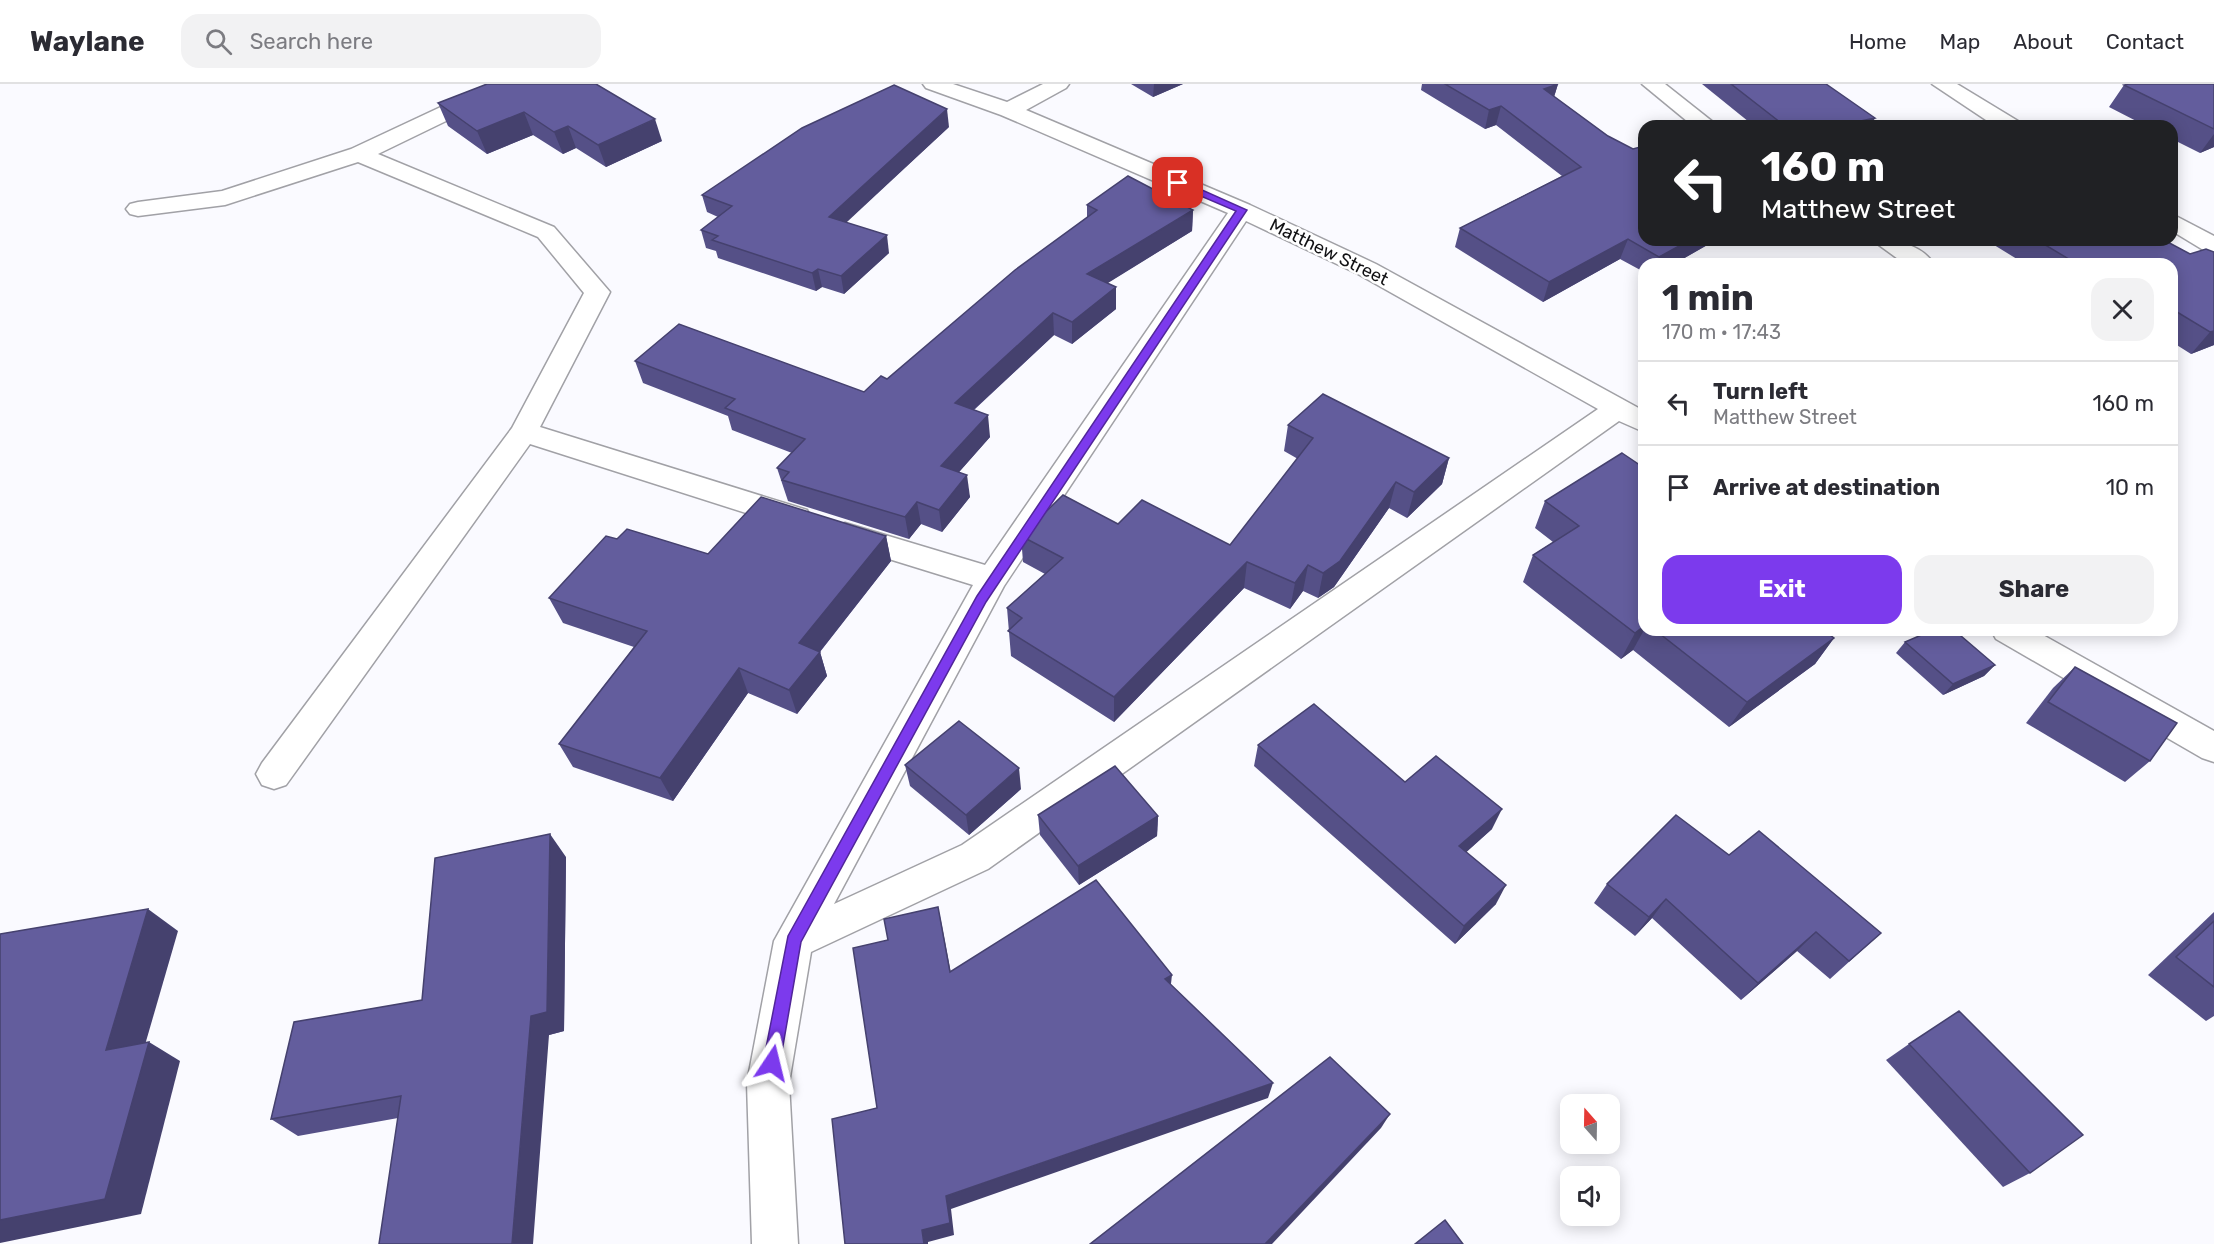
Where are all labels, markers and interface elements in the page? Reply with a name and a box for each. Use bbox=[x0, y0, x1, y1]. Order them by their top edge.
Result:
search box bbox=[181, 14, 601, 68]
text: Waylane bbox=[30, 25, 145, 58]
icon: search bbox=[202, 25, 235, 58]
text: Search here bbox=[250, 28, 373, 55]
text: Home bbox=[1849, 29, 1906, 54]
text: Map bbox=[1939, 29, 1980, 54]
text: About bbox=[2013, 29, 2073, 54]
text: Contact bbox=[2106, 29, 2184, 54]
text: 160 m bbox=[1761, 142, 1885, 192]
icon: left bbox=[1662, 144, 1740, 222]
pin bbox=[1152, 157, 1203, 208]
icon: arrive bbox=[1161, 166, 1194, 199]
text: Matthew Street bbox=[1761, 193, 1955, 225]
street label: Matthew Street bbox=[1266, 214, 1392, 290]
text: 1 min bbox=[1662, 276, 1754, 319]
button: close bbox=[2091, 278, 2154, 341]
text: 170 m · 17:43 bbox=[1662, 320, 1781, 344]
text: Turn left bbox=[1713, 378, 1808, 405]
icon: left bbox=[1662, 387, 1695, 420]
text: 160 m bbox=[2092, 390, 2154, 417]
text: Matthew Street bbox=[1713, 405, 1857, 429]
icon: arrive bbox=[1662, 471, 1695, 504]
text: Arrive at destination bbox=[1713, 474, 1940, 501]
text: 10 m bbox=[2106, 474, 2154, 501]
button: Exit bbox=[1662, 555, 1902, 624]
button: Share bbox=[1914, 555, 2154, 624]
position arrow bbox=[740, 1031, 804, 1095]
north arrow bbox=[1560, 1094, 1620, 1154]
map controls bbox=[1560, 1094, 1620, 1226]
button: sound bbox=[1560, 1166, 1620, 1226]

